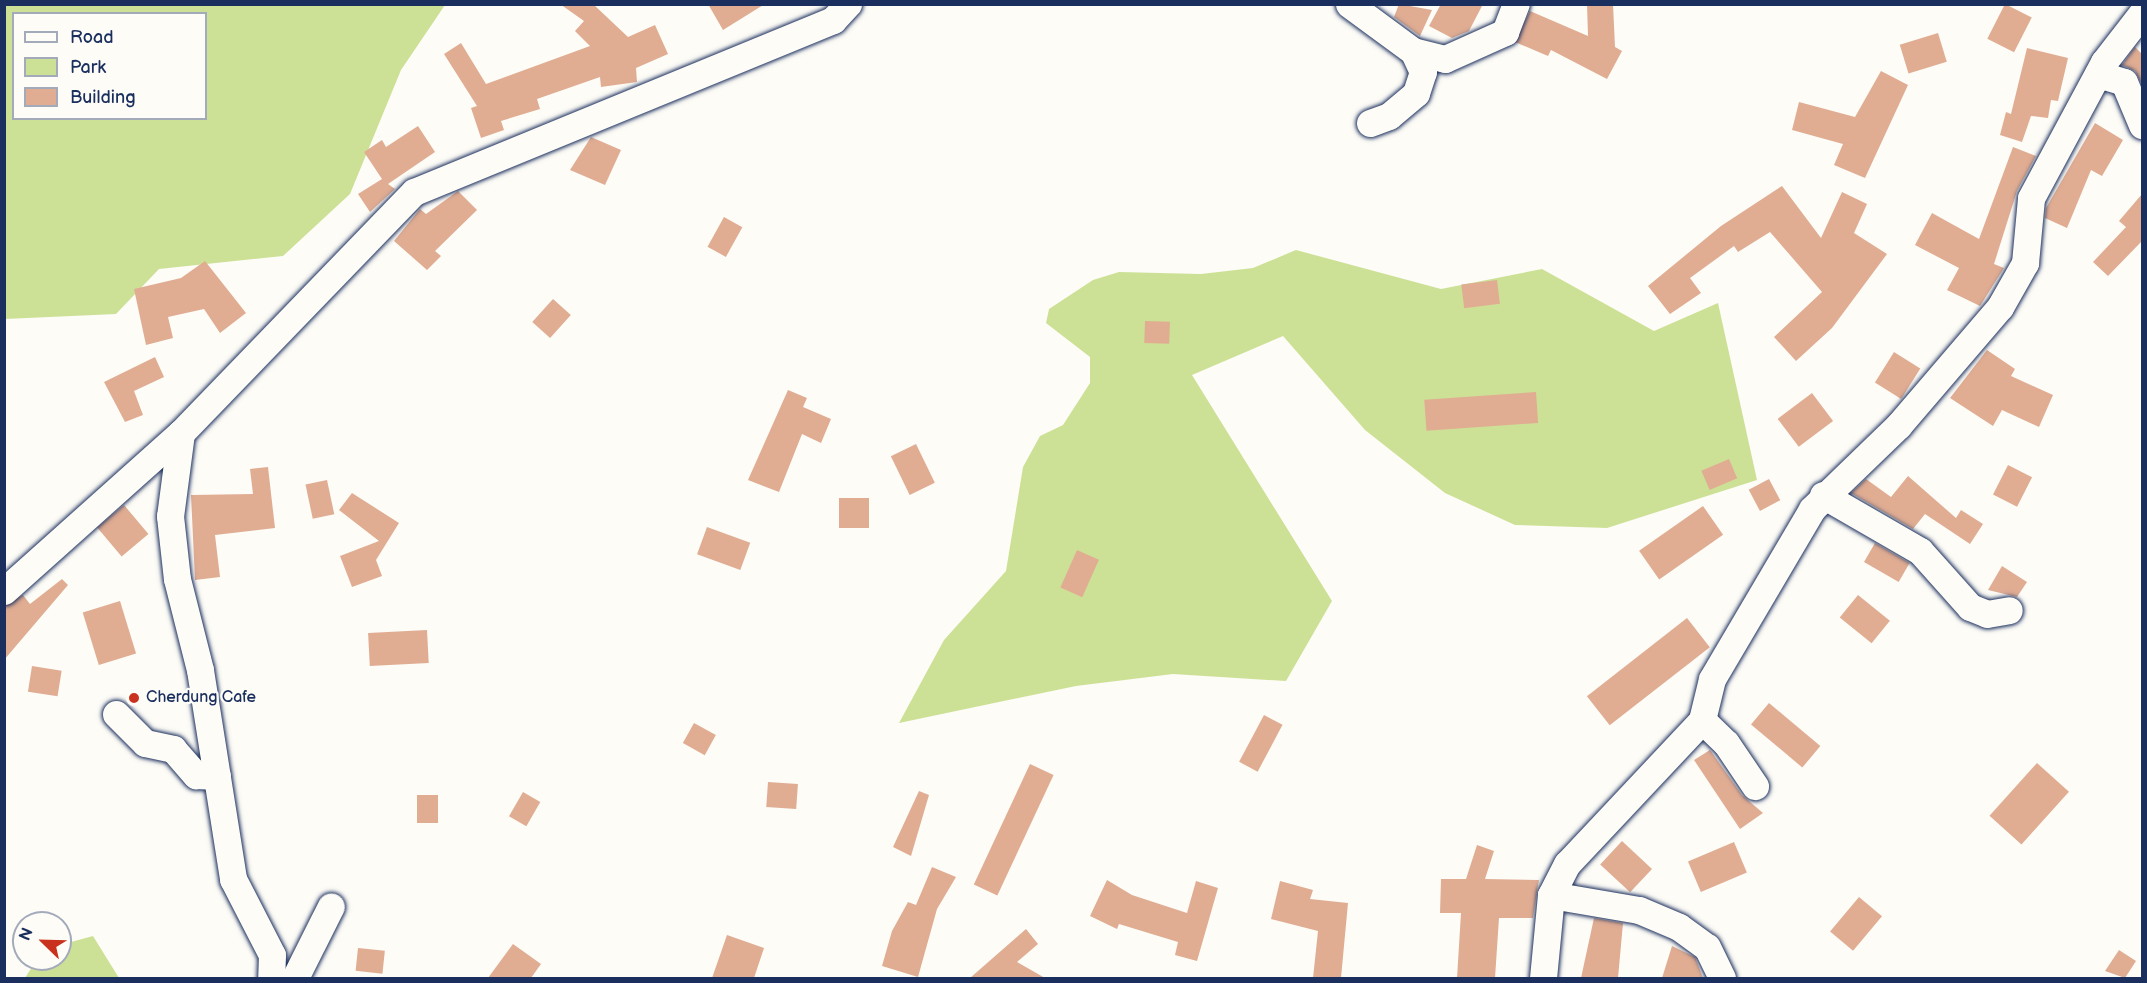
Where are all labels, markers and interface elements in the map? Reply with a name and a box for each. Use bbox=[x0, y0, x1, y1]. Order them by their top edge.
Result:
legend bbox=[12, 12, 207, 120]
text: Road bbox=[70, 27, 114, 48]
text: Park bbox=[70, 57, 106, 78]
text: Building bbox=[70, 87, 136, 108]
place label: Cherdung Cafe bbox=[146, 688, 256, 708]
marker: Cherdung Cafe bbox=[127, 691, 141, 705]
north arrow bbox=[12, 911, 72, 971]
text: N bbox=[16, 925, 38, 944]

